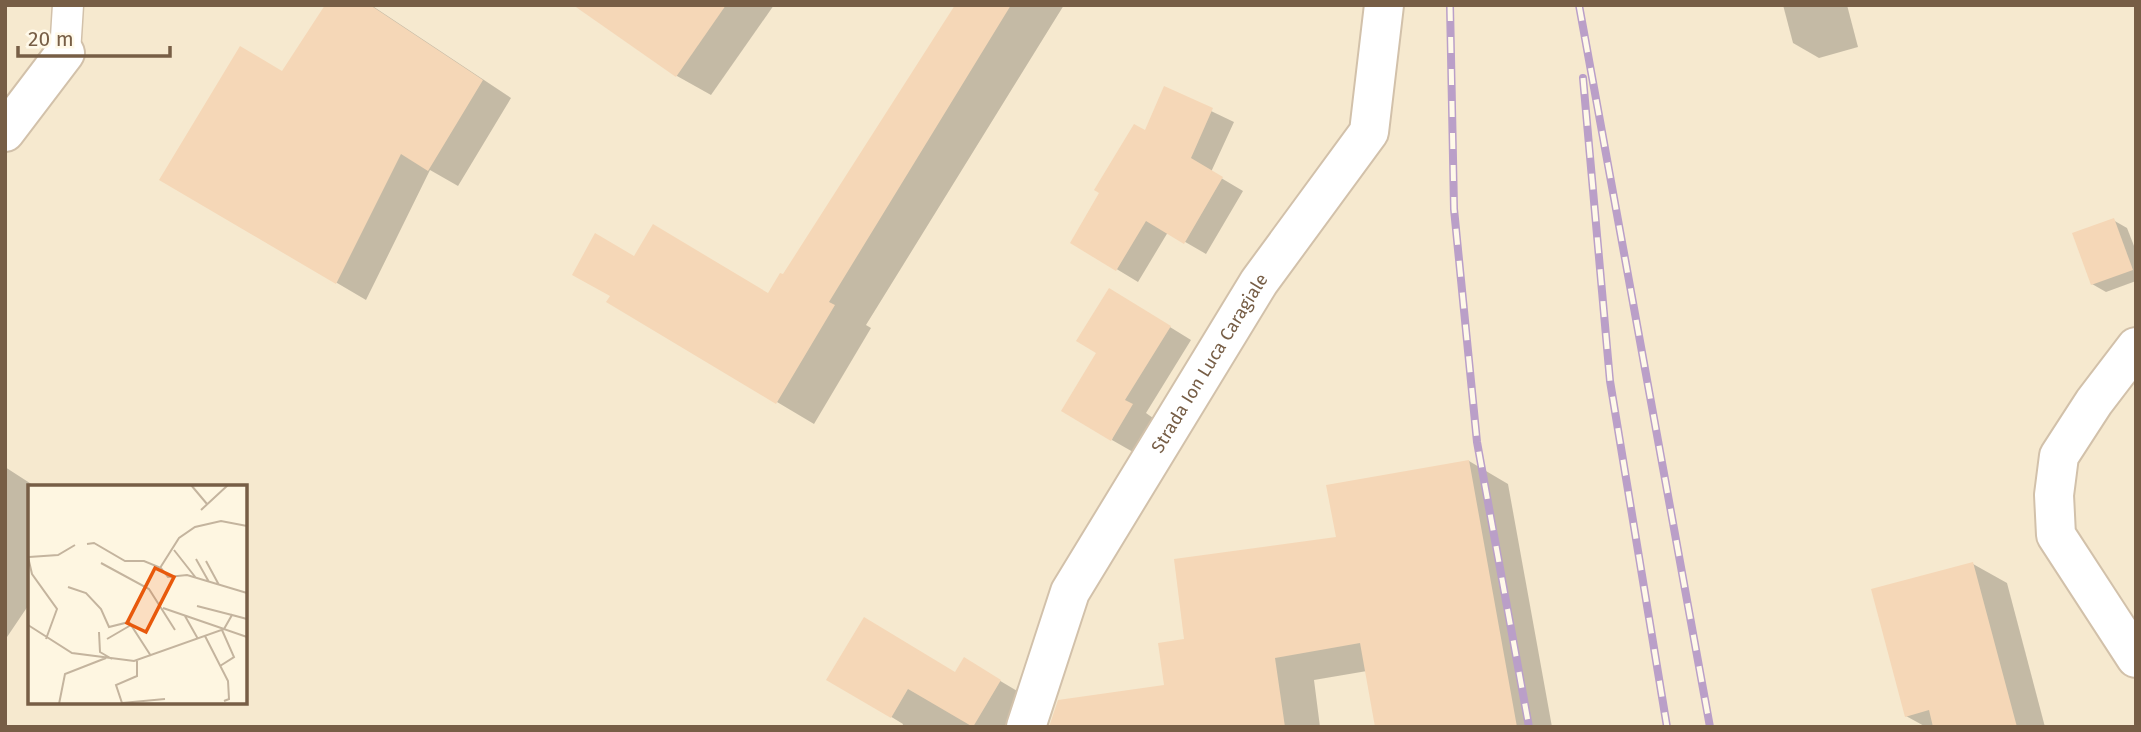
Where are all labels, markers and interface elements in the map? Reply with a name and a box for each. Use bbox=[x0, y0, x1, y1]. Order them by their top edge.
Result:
scale bar bbox=[18, 14, 170, 58]
text: 20 m bbox=[28, 26, 74, 52]
street label: Strada Ion Luca Caragiale bbox=[1147, 269, 1273, 457]
inset map bbox=[28, 485, 247, 704]

